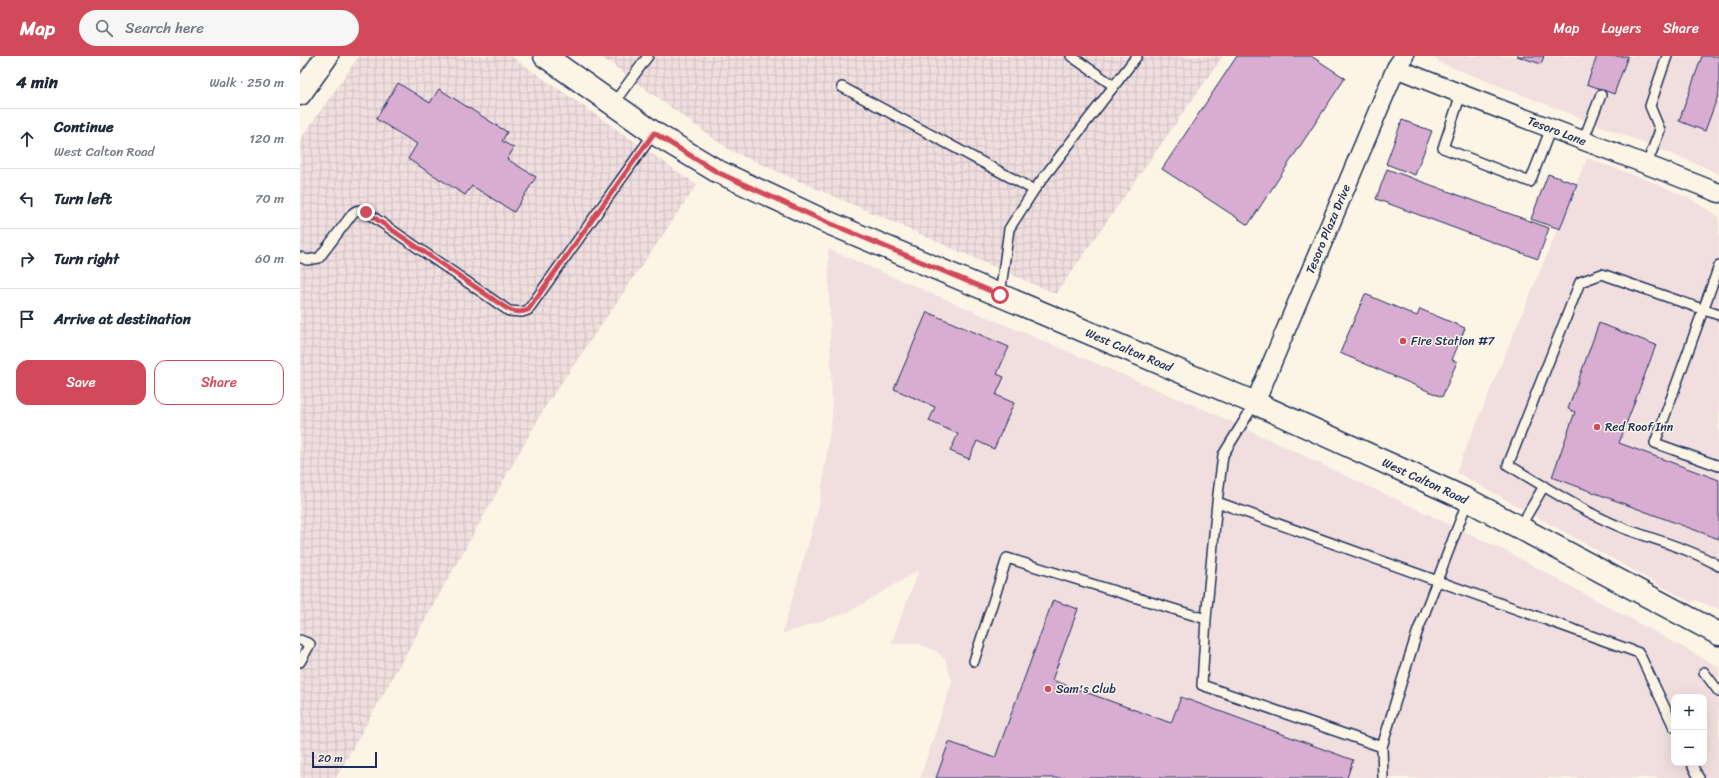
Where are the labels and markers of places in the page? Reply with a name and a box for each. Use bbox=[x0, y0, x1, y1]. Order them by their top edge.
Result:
place label: Fire Station #7 bbox=[1411, 330, 1495, 352]
marker: Fire Station #7 bbox=[1398, 336, 1408, 346]
place label: Red Roof Inn bbox=[1605, 416, 1674, 438]
marker: Red Roof Inn bbox=[1592, 422, 1602, 432]
place label: Sam's Club bbox=[1056, 678, 1116, 700]
marker: Sam's Club bbox=[1043, 684, 1053, 694]

